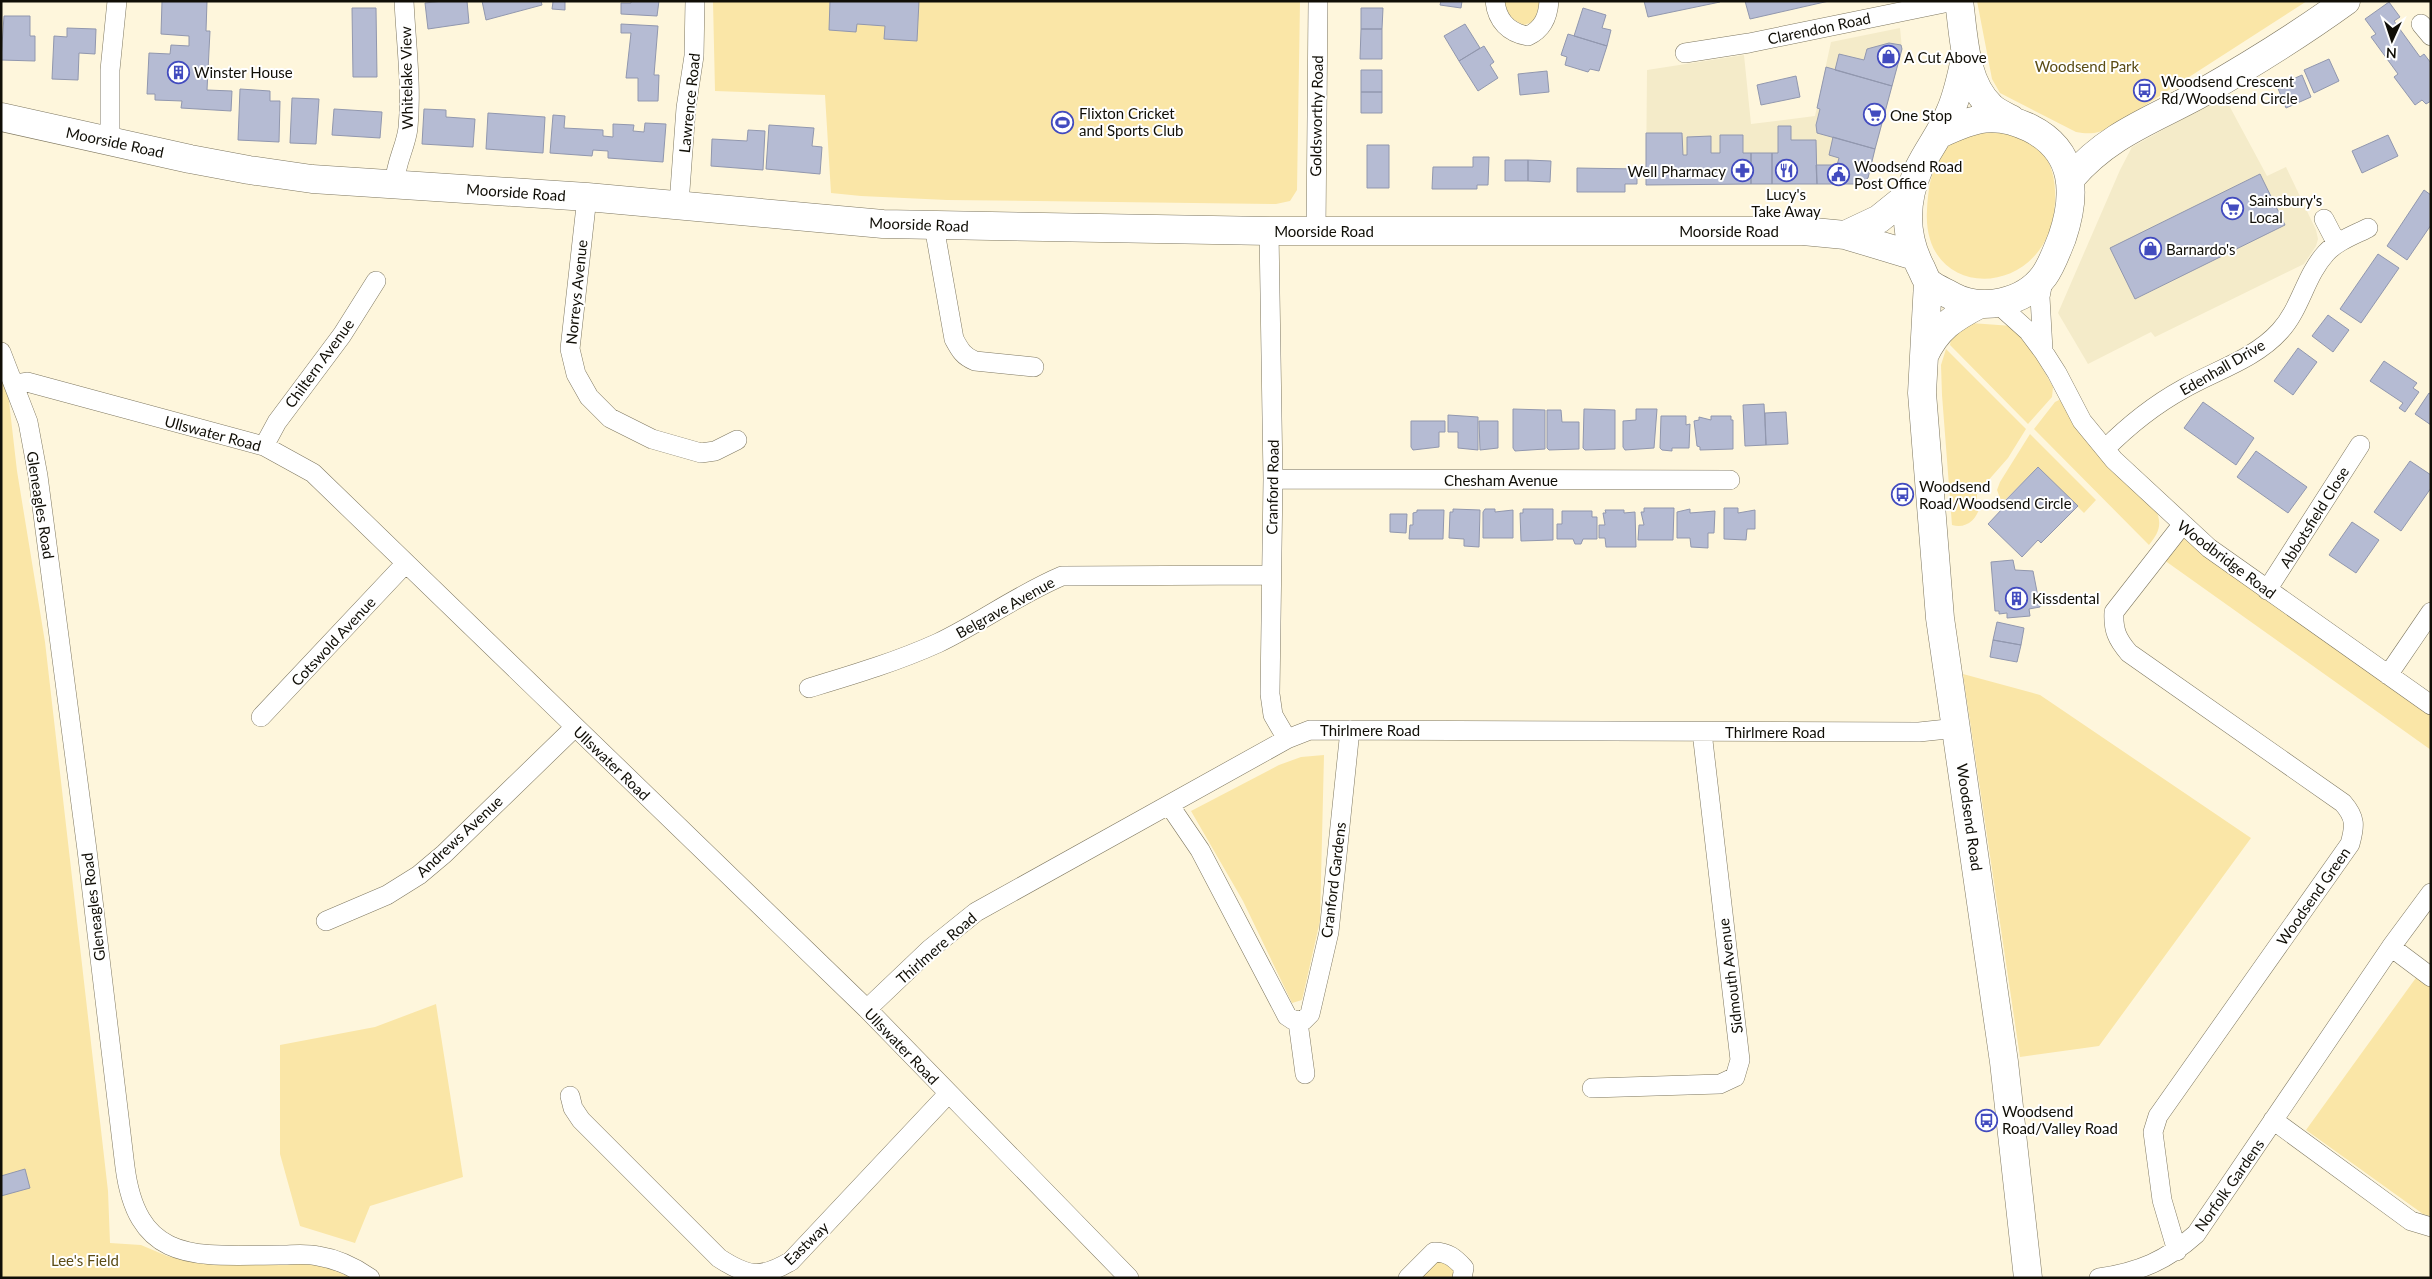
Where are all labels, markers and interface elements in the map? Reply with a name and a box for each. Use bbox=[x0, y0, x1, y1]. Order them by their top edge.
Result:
street label: Clarendon Road bbox=[1766, 8, 1872, 48]
north arrow bbox=[2367, 15, 2417, 65]
street label: Whitelake View bbox=[396, 26, 416, 130]
shop icon: A Cut Above bbox=[1876, 45, 1900, 69]
text: N bbox=[2385, 45, 2397, 62]
place label: A Cut Above bbox=[1904, 48, 1987, 66]
street label: Lawrence Road bbox=[675, 52, 703, 154]
street label: Goldsworthy Road bbox=[1306, 55, 1326, 177]
park label: Woodsend Park bbox=[2035, 57, 2140, 75]
building icon: Winster House bbox=[166, 60, 190, 84]
place label: Winster House bbox=[194, 63, 293, 81]
place label: Woodsend Crescent Rd/Woodsend Circle bbox=[2161, 72, 2298, 107]
bus stop icon: Woodsend Crescent Rd/Woodsend Circle bbox=[2133, 78, 2157, 102]
supermarket icon: One Stop bbox=[1862, 103, 1886, 127]
place label: Flixton Cricket and Sports Club bbox=[1079, 104, 1183, 139]
place label: One Stop bbox=[1890, 106, 1952, 124]
sports icon: Flixton Cricket and Sports Club bbox=[1051, 110, 1075, 134]
street label: Moorside Road bbox=[64, 123, 166, 161]
place label: Woodsend Road Post Office bbox=[1854, 157, 1962, 192]
pharmacy icon: Well Pharmacy bbox=[1730, 159, 1754, 183]
restaurant icon: Lucy's Take Away bbox=[1774, 159, 1798, 183]
place label: Well Pharmacy bbox=[1628, 162, 1726, 180]
public building icon: Woodsend Road Post Office bbox=[1826, 163, 1850, 187]
street label: Moorside Road bbox=[466, 180, 566, 204]
place label: Lucy's Take Away bbox=[1751, 185, 1821, 220]
place label: Sainsbury's Local bbox=[2249, 191, 2322, 226]
supermarket icon: Sainsbury's Local bbox=[2221, 197, 2245, 221]
street label: Moorside Road bbox=[869, 213, 969, 235]
street label: Moorside Road bbox=[1274, 222, 1374, 240]
street label: Moorside Road bbox=[1679, 222, 1779, 240]
shop icon: Barnardo's bbox=[2138, 237, 2162, 261]
street label: Norreys Avenue bbox=[562, 239, 590, 345]
place label: Barnardo's bbox=[2166, 240, 2236, 258]
street label: Chiltern Avenue bbox=[281, 315, 357, 411]
street label: Edenhall Drive bbox=[2176, 335, 2268, 399]
street label: Ullswater Road bbox=[163, 411, 263, 455]
street label: Cranford Road bbox=[1262, 439, 1282, 535]
street label: Gleneagles Road bbox=[24, 450, 58, 560]
street label: Abbotsfield Close bbox=[2276, 463, 2352, 571]
street label: Chesham Avenue bbox=[1444, 471, 1558, 489]
place label: Woodsend Road/Woodsend Circle bbox=[1919, 477, 2072, 512]
bus stop icon: Woodsend Road/Woodsend Circle bbox=[1891, 483, 1915, 507]
street label: Woodbridge Road bbox=[2174, 516, 2280, 602]
street label: Belgrave Avenue bbox=[953, 572, 1058, 642]
building icon: Kissdental bbox=[2004, 586, 2028, 610]
place label: Kissdental bbox=[2032, 589, 2100, 607]
street label: Cotswold Avenue bbox=[287, 593, 379, 689]
street label: Thirlmere Road bbox=[1320, 721, 1420, 739]
street label: Ullswater Road bbox=[570, 722, 654, 804]
street label: Thirlmere Road bbox=[1725, 723, 1825, 741]
street label: Woodsend Road bbox=[1954, 762, 1986, 872]
street label: Andrews Avenue bbox=[412, 791, 506, 880]
street label: Cranford Gardens bbox=[1317, 821, 1349, 939]
street label: Woodsend Green bbox=[2273, 844, 2353, 948]
street label: Gleneagles Road bbox=[77, 852, 109, 962]
street label: Thirlmere Road bbox=[892, 908, 980, 988]
street label: Sidmouth Avenue bbox=[1714, 917, 1746, 1035]
street label: Ullswater Road bbox=[861, 1004, 943, 1088]
place label: Woodsend Road/Valley Road bbox=[2002, 1102, 2118, 1137]
bus stop icon: Woodsend Road/Valley Road bbox=[1974, 1108, 1998, 1132]
street label: Norfolk Gardens bbox=[2191, 1135, 2267, 1235]
street label: Eastway bbox=[780, 1217, 832, 1268]
park label: Lee's Field bbox=[51, 1251, 119, 1269]

